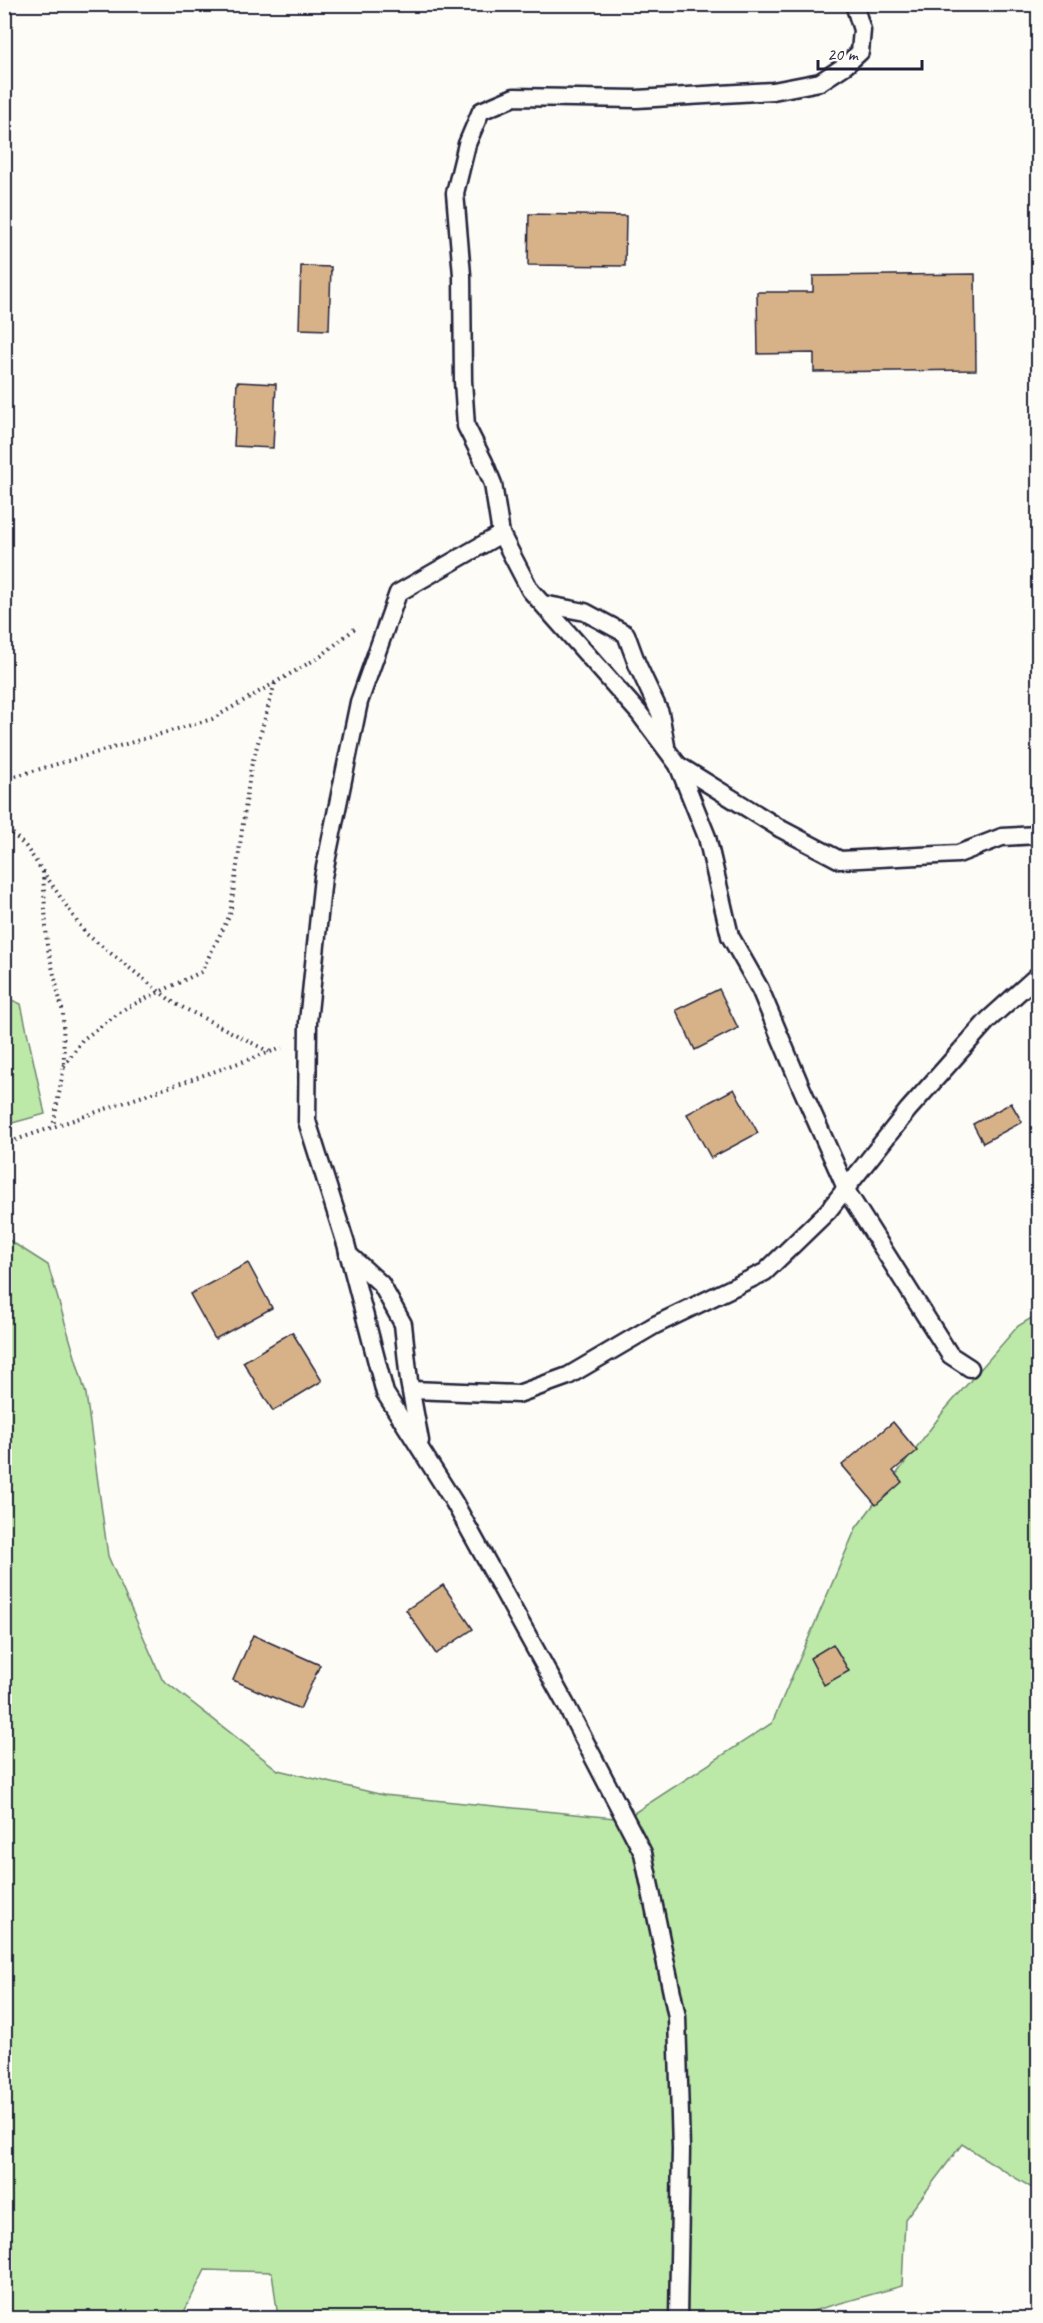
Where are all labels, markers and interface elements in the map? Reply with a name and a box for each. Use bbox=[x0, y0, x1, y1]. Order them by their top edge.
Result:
scale bar bbox=[818, 33, 922, 71]
text: 20 m bbox=[827, 43, 860, 65]

